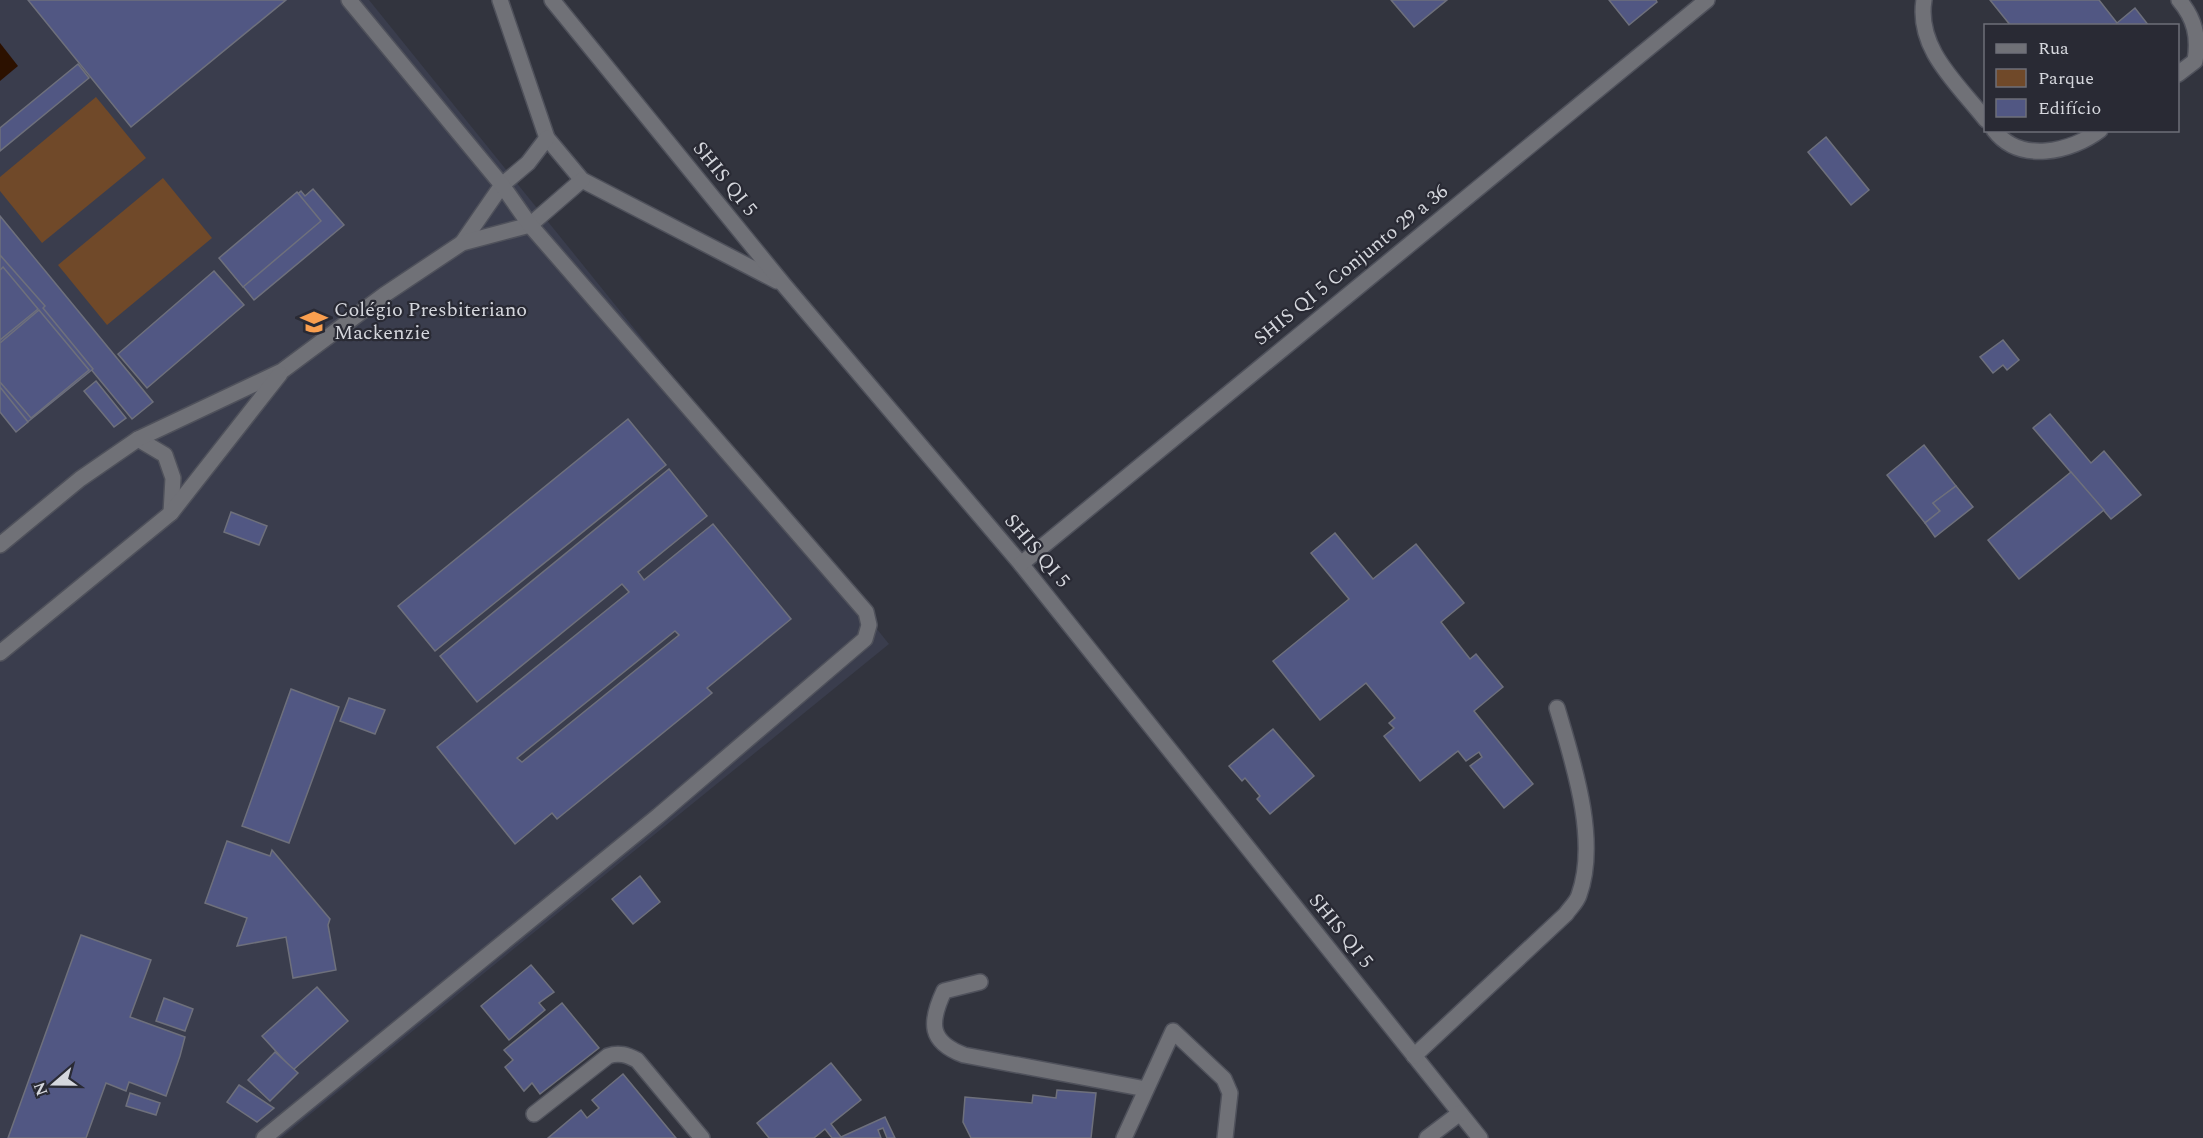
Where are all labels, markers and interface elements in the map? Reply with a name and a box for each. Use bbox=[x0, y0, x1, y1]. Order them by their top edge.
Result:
legend bbox=[1984, 24, 2179, 132]
text: Rua bbox=[2038, 35, 2069, 62]
text: Parque bbox=[2038, 65, 2094, 92]
text: Edifício bbox=[2038, 95, 2101, 122]
street label: SHIS QI 5 bbox=[685, 135, 765, 223]
street label: SHIS QI 5 Conjunto 29 a 36 bbox=[1247, 177, 1455, 353]
place label: Colégio Presbiteriano Mackenzie bbox=[334, 295, 527, 348]
school or university icon: Colégio Presbiteriano Mackenzie bbox=[299, 307, 329, 337]
street label: SHIS QI 5 bbox=[997, 507, 1077, 595]
street label: SHIS QI 5 bbox=[1301, 887, 1381, 975]
north arrow bbox=[24, 1054, 84, 1114]
text: N bbox=[27, 1079, 54, 1099]

